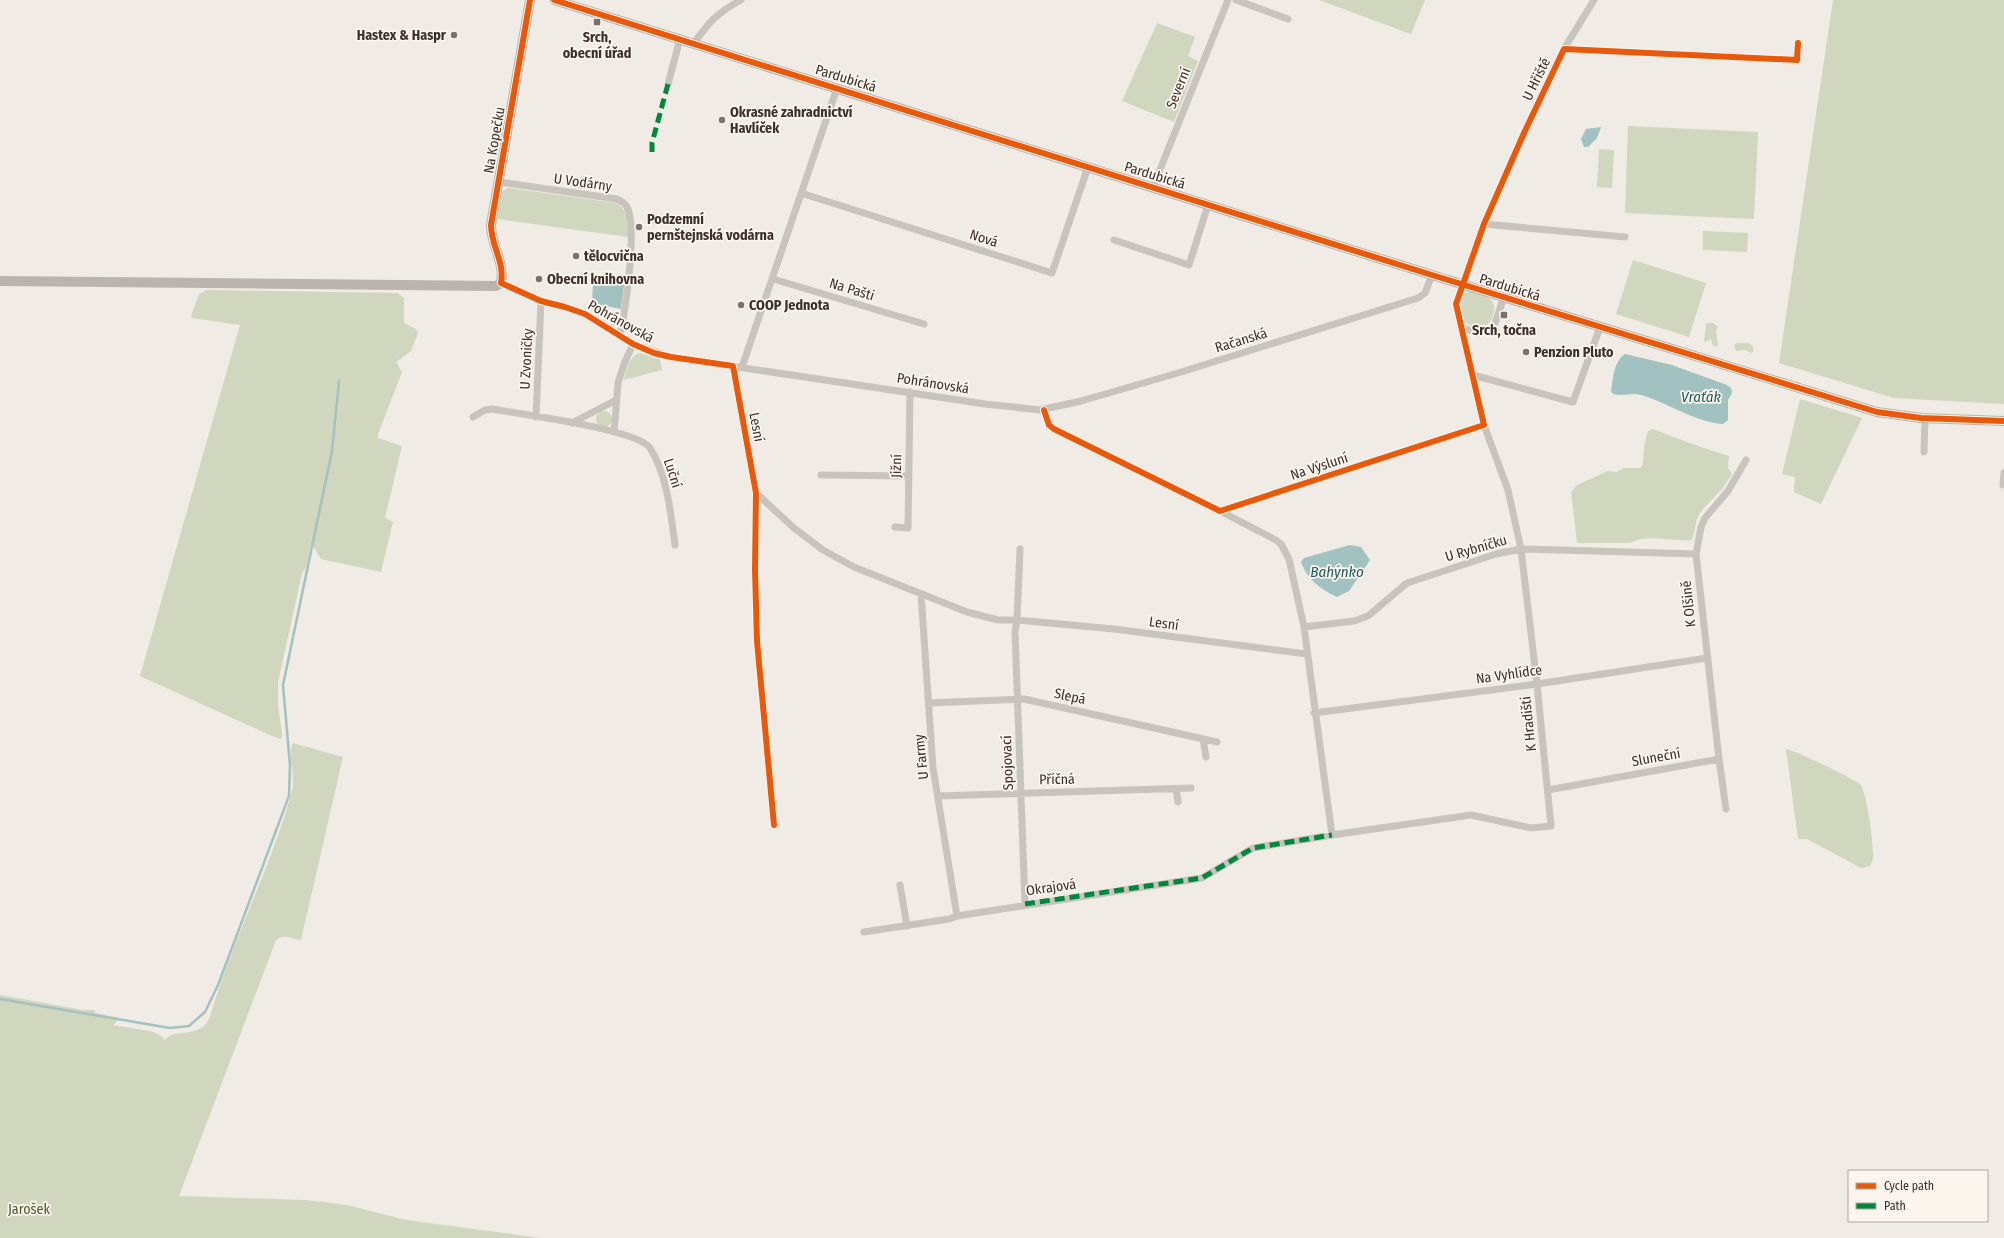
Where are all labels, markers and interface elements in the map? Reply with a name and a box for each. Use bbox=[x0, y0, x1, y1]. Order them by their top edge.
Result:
marker: Srch, obecní úřad bbox=[592, 17, 602, 27]
place label: Hastex & Haspr bbox=[357, 27, 447, 44]
place label: Srch, obecní úřad bbox=[563, 29, 631, 62]
marker: Hastex & Haspr bbox=[449, 30, 459, 40]
street label: U Hřiště bbox=[1519, 55, 1554, 103]
street label: Pardubická bbox=[813, 61, 879, 96]
street label: Severní bbox=[1163, 65, 1195, 111]
place label: Okrasné zahradnictví Havlíček bbox=[730, 104, 853, 137]
street label: Na Kopečku bbox=[480, 105, 509, 175]
marker: Okrasné zahradnictví Havlíček bbox=[717, 115, 727, 125]
street label: Pardubická bbox=[1122, 158, 1188, 193]
street label: U Vodárny bbox=[553, 170, 614, 195]
place label: Podzemní pernštejnská vodárna bbox=[647, 211, 774, 244]
marker: Podzemní pernštejnská vodárna bbox=[634, 222, 644, 232]
street label: Nová bbox=[968, 226, 1000, 251]
place label: tělocvična bbox=[584, 248, 644, 265]
marker: tělocvična bbox=[571, 251, 581, 261]
street label: Pardubická bbox=[1477, 270, 1543, 305]
place label: Obecní knihovna bbox=[547, 271, 644, 288]
marker: Obecní knihovna bbox=[534, 274, 544, 284]
street label: Na Pašti bbox=[827, 275, 876, 304]
street label: Pohránovská bbox=[585, 296, 657, 347]
place label: COOP Jednota bbox=[749, 297, 830, 314]
marker: COOP Jednota bbox=[736, 300, 746, 310]
marker: Srch, točna bbox=[1499, 310, 1509, 320]
place label: Srch, točna bbox=[1472, 322, 1536, 339]
street label: Račanská bbox=[1213, 324, 1269, 356]
street label: U Zvoničky bbox=[516, 327, 537, 390]
place label: Penzion Pluto bbox=[1534, 344, 1614, 361]
marker: Penzion Pluto bbox=[1521, 347, 1531, 357]
street label: Pohránovská bbox=[896, 369, 970, 398]
water label: Vraťák bbox=[1681, 388, 1721, 406]
street label: Lesní bbox=[745, 411, 768, 444]
street label: Na Výsluní bbox=[1288, 449, 1351, 484]
street label: Jižní bbox=[888, 454, 905, 478]
street label: Luční bbox=[660, 456, 685, 491]
street label: U Rybníčku bbox=[1443, 532, 1509, 565]
water label: Bahýnko bbox=[1310, 563, 1364, 581]
street label: K Olšině bbox=[1678, 580, 1699, 628]
street label: Lesní bbox=[1148, 613, 1180, 634]
street label: Na Vyhlídce bbox=[1475, 661, 1543, 688]
street label: Slepá bbox=[1053, 685, 1087, 708]
street label: K Hradišti bbox=[1517, 695, 1540, 752]
street label: U Farmy bbox=[911, 733, 932, 780]
street label: Spojovací bbox=[998, 735, 1017, 791]
street label: Sluneční bbox=[1630, 745, 1682, 770]
street label: Příčná bbox=[1039, 771, 1075, 788]
street label: Okrajová bbox=[1025, 876, 1077, 899]
legend bbox=[1848, 1170, 1988, 1222]
text: Cycle path bbox=[1884, 1179, 1934, 1193]
text: Path bbox=[1884, 1199, 1906, 1213]
park label: Jarošek bbox=[8, 1201, 50, 1218]

